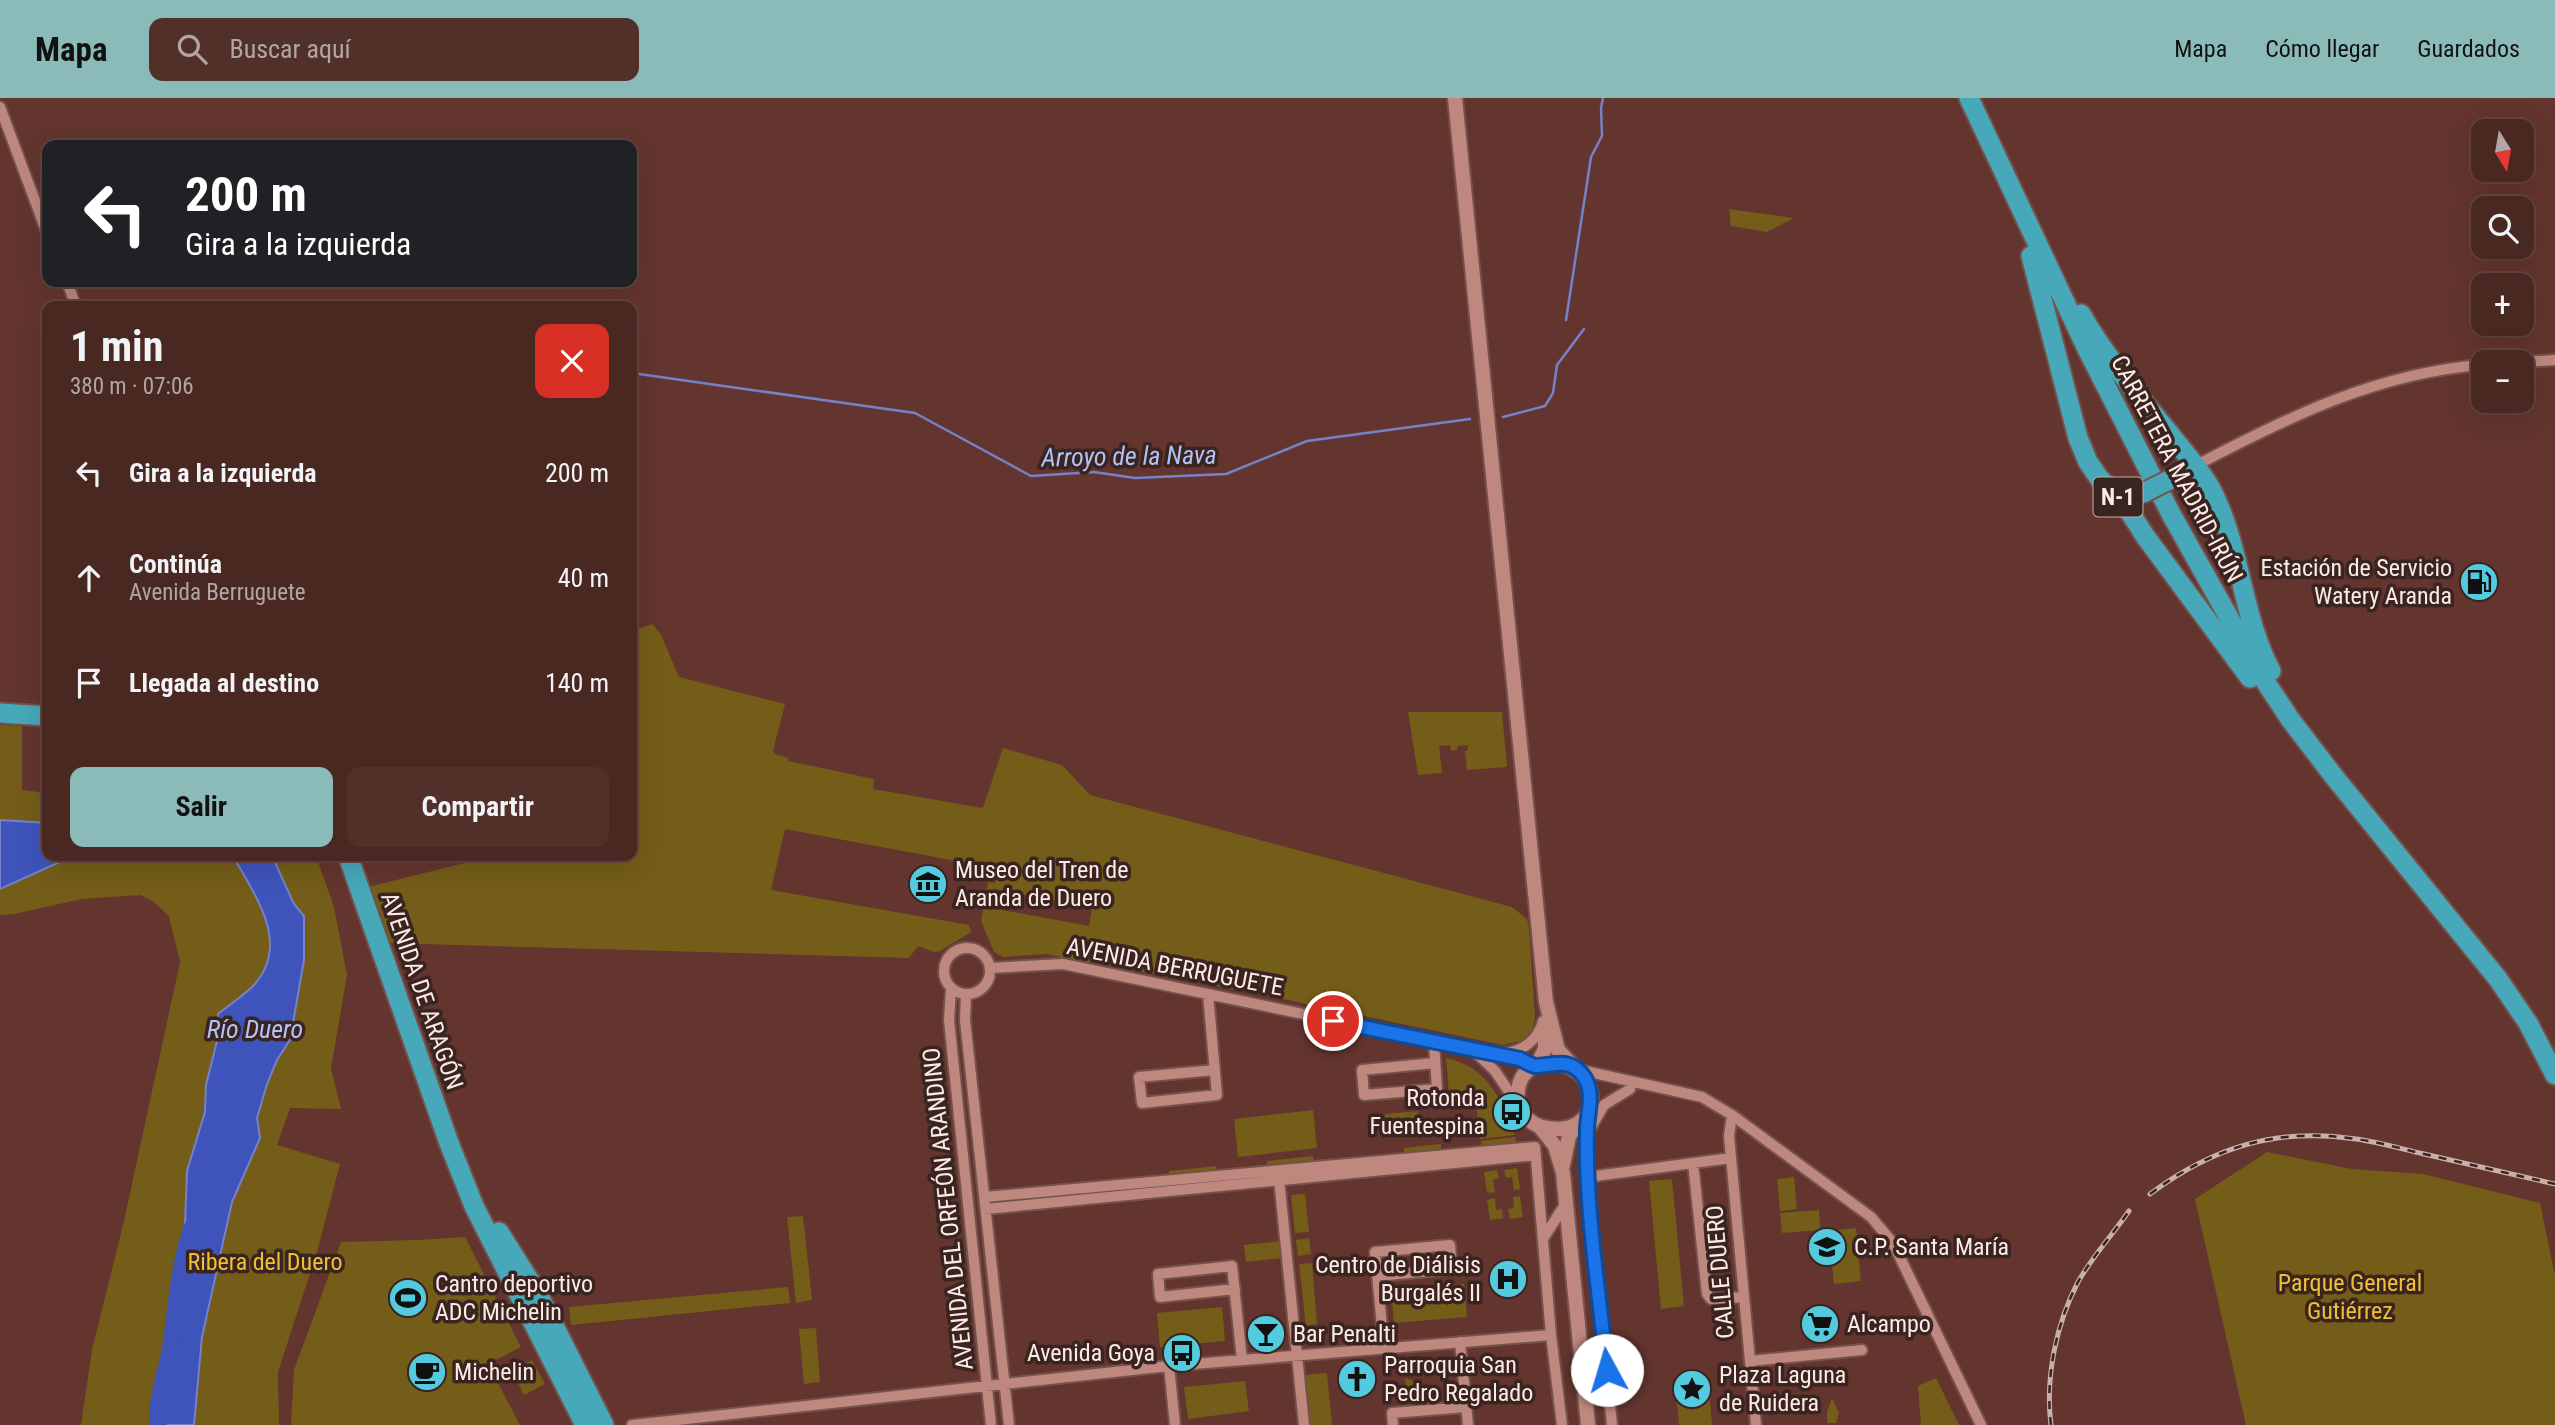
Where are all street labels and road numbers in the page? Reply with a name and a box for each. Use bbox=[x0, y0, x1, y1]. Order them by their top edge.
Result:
street label: CARRETERA MADRID-IRÚN bbox=[2105, 351, 2249, 587]
road number: N-1 bbox=[2094, 478, 2142, 516]
street label: AVENIDA DE ARAGÓN bbox=[375, 889, 469, 1093]
street label: AVENIDA BERRUGUETE bbox=[1064, 932, 1286, 1002]
street label: AVENIDA DEL ORFEÓN ARANDINO bbox=[917, 1046, 979, 1372]
street label: CALLE DUERO bbox=[1700, 1204, 1740, 1340]

